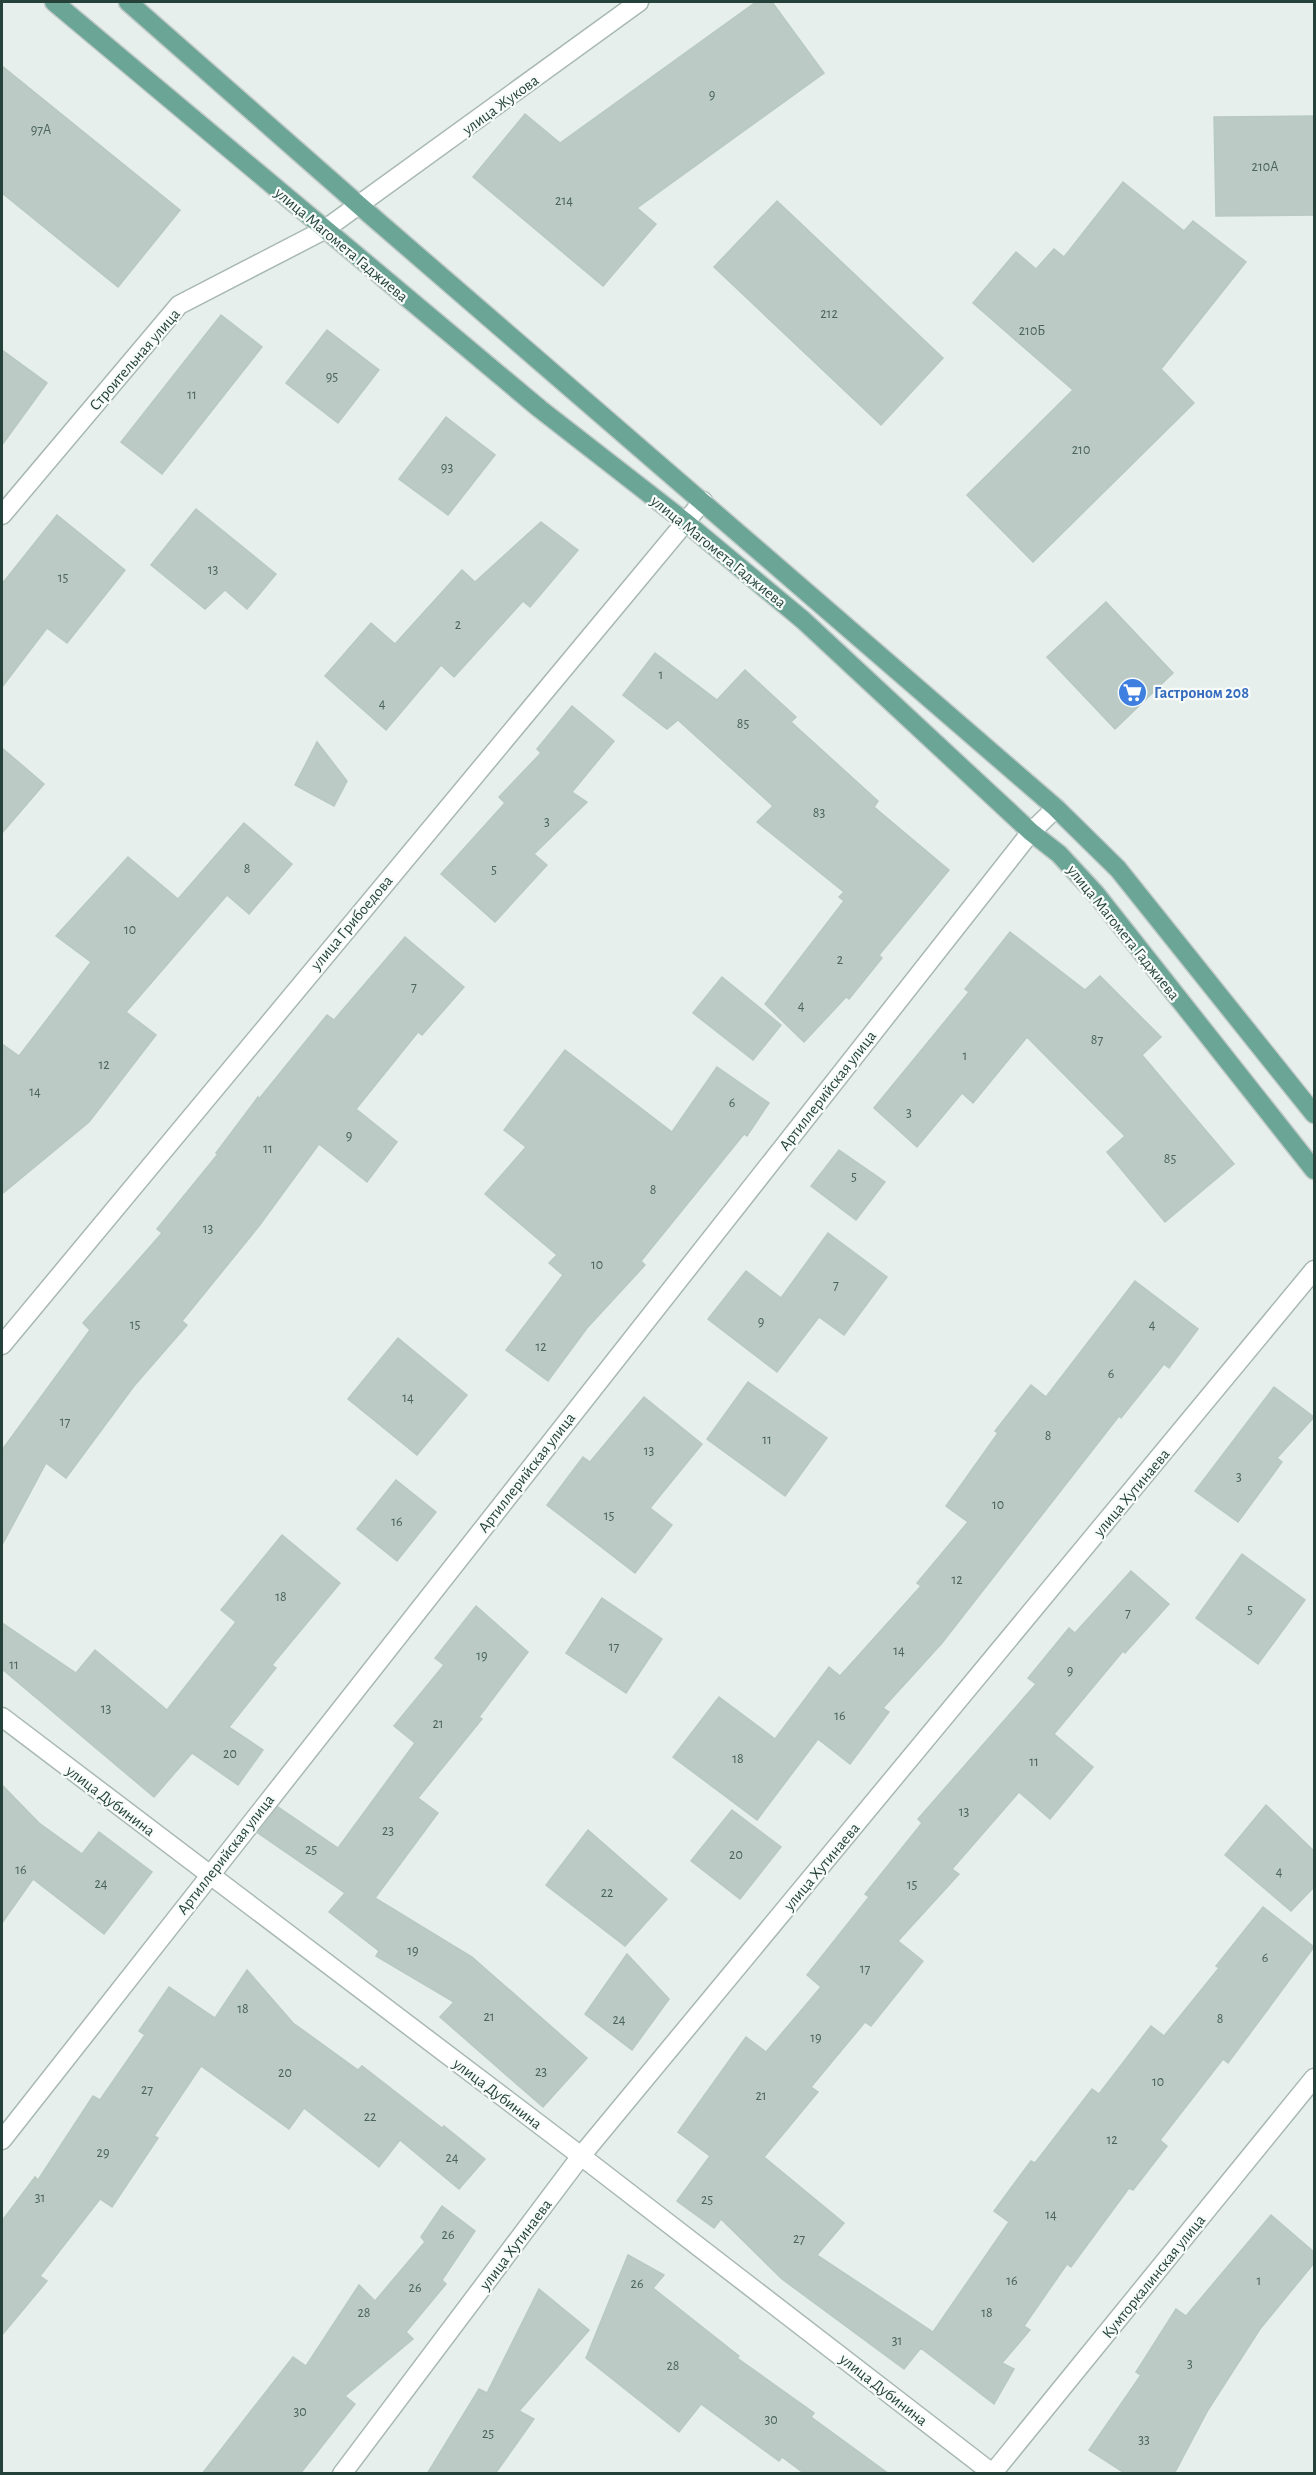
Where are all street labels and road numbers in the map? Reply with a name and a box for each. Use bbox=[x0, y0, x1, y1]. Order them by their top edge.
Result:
street label: улица Жукова bbox=[459, 72, 542, 139]
street label: улица Магомета Гаджиева bbox=[270, 184, 411, 306]
street label: Строительная улица bbox=[86, 306, 184, 414]
street label: улица Магомета Гаджиева bbox=[647, 492, 789, 612]
street label: улица Магомета Гаджиева bbox=[1063, 861, 1182, 1004]
street label: улица Грибоедова bbox=[307, 872, 396, 974]
street label: Артиллерийская улица bbox=[776, 1028, 880, 1154]
street label: Артиллерийская улица bbox=[475, 1410, 579, 1536]
street label: улица Хутинаева bbox=[1090, 1446, 1174, 1541]
street label: улица Дубинина bbox=[62, 1762, 158, 1840]
street label: Артиллерийская улица bbox=[174, 1792, 278, 1918]
street label: улица Хутинаева bbox=[780, 1820, 864, 1915]
street label: улица Дубинина bbox=[449, 2055, 545, 2133]
street label: улица Хутинаева bbox=[476, 2196, 556, 2294]
street label: Кумторкалинская улица bbox=[1099, 2212, 1209, 2342]
street label: улица Дубинина bbox=[835, 2350, 930, 2430]

